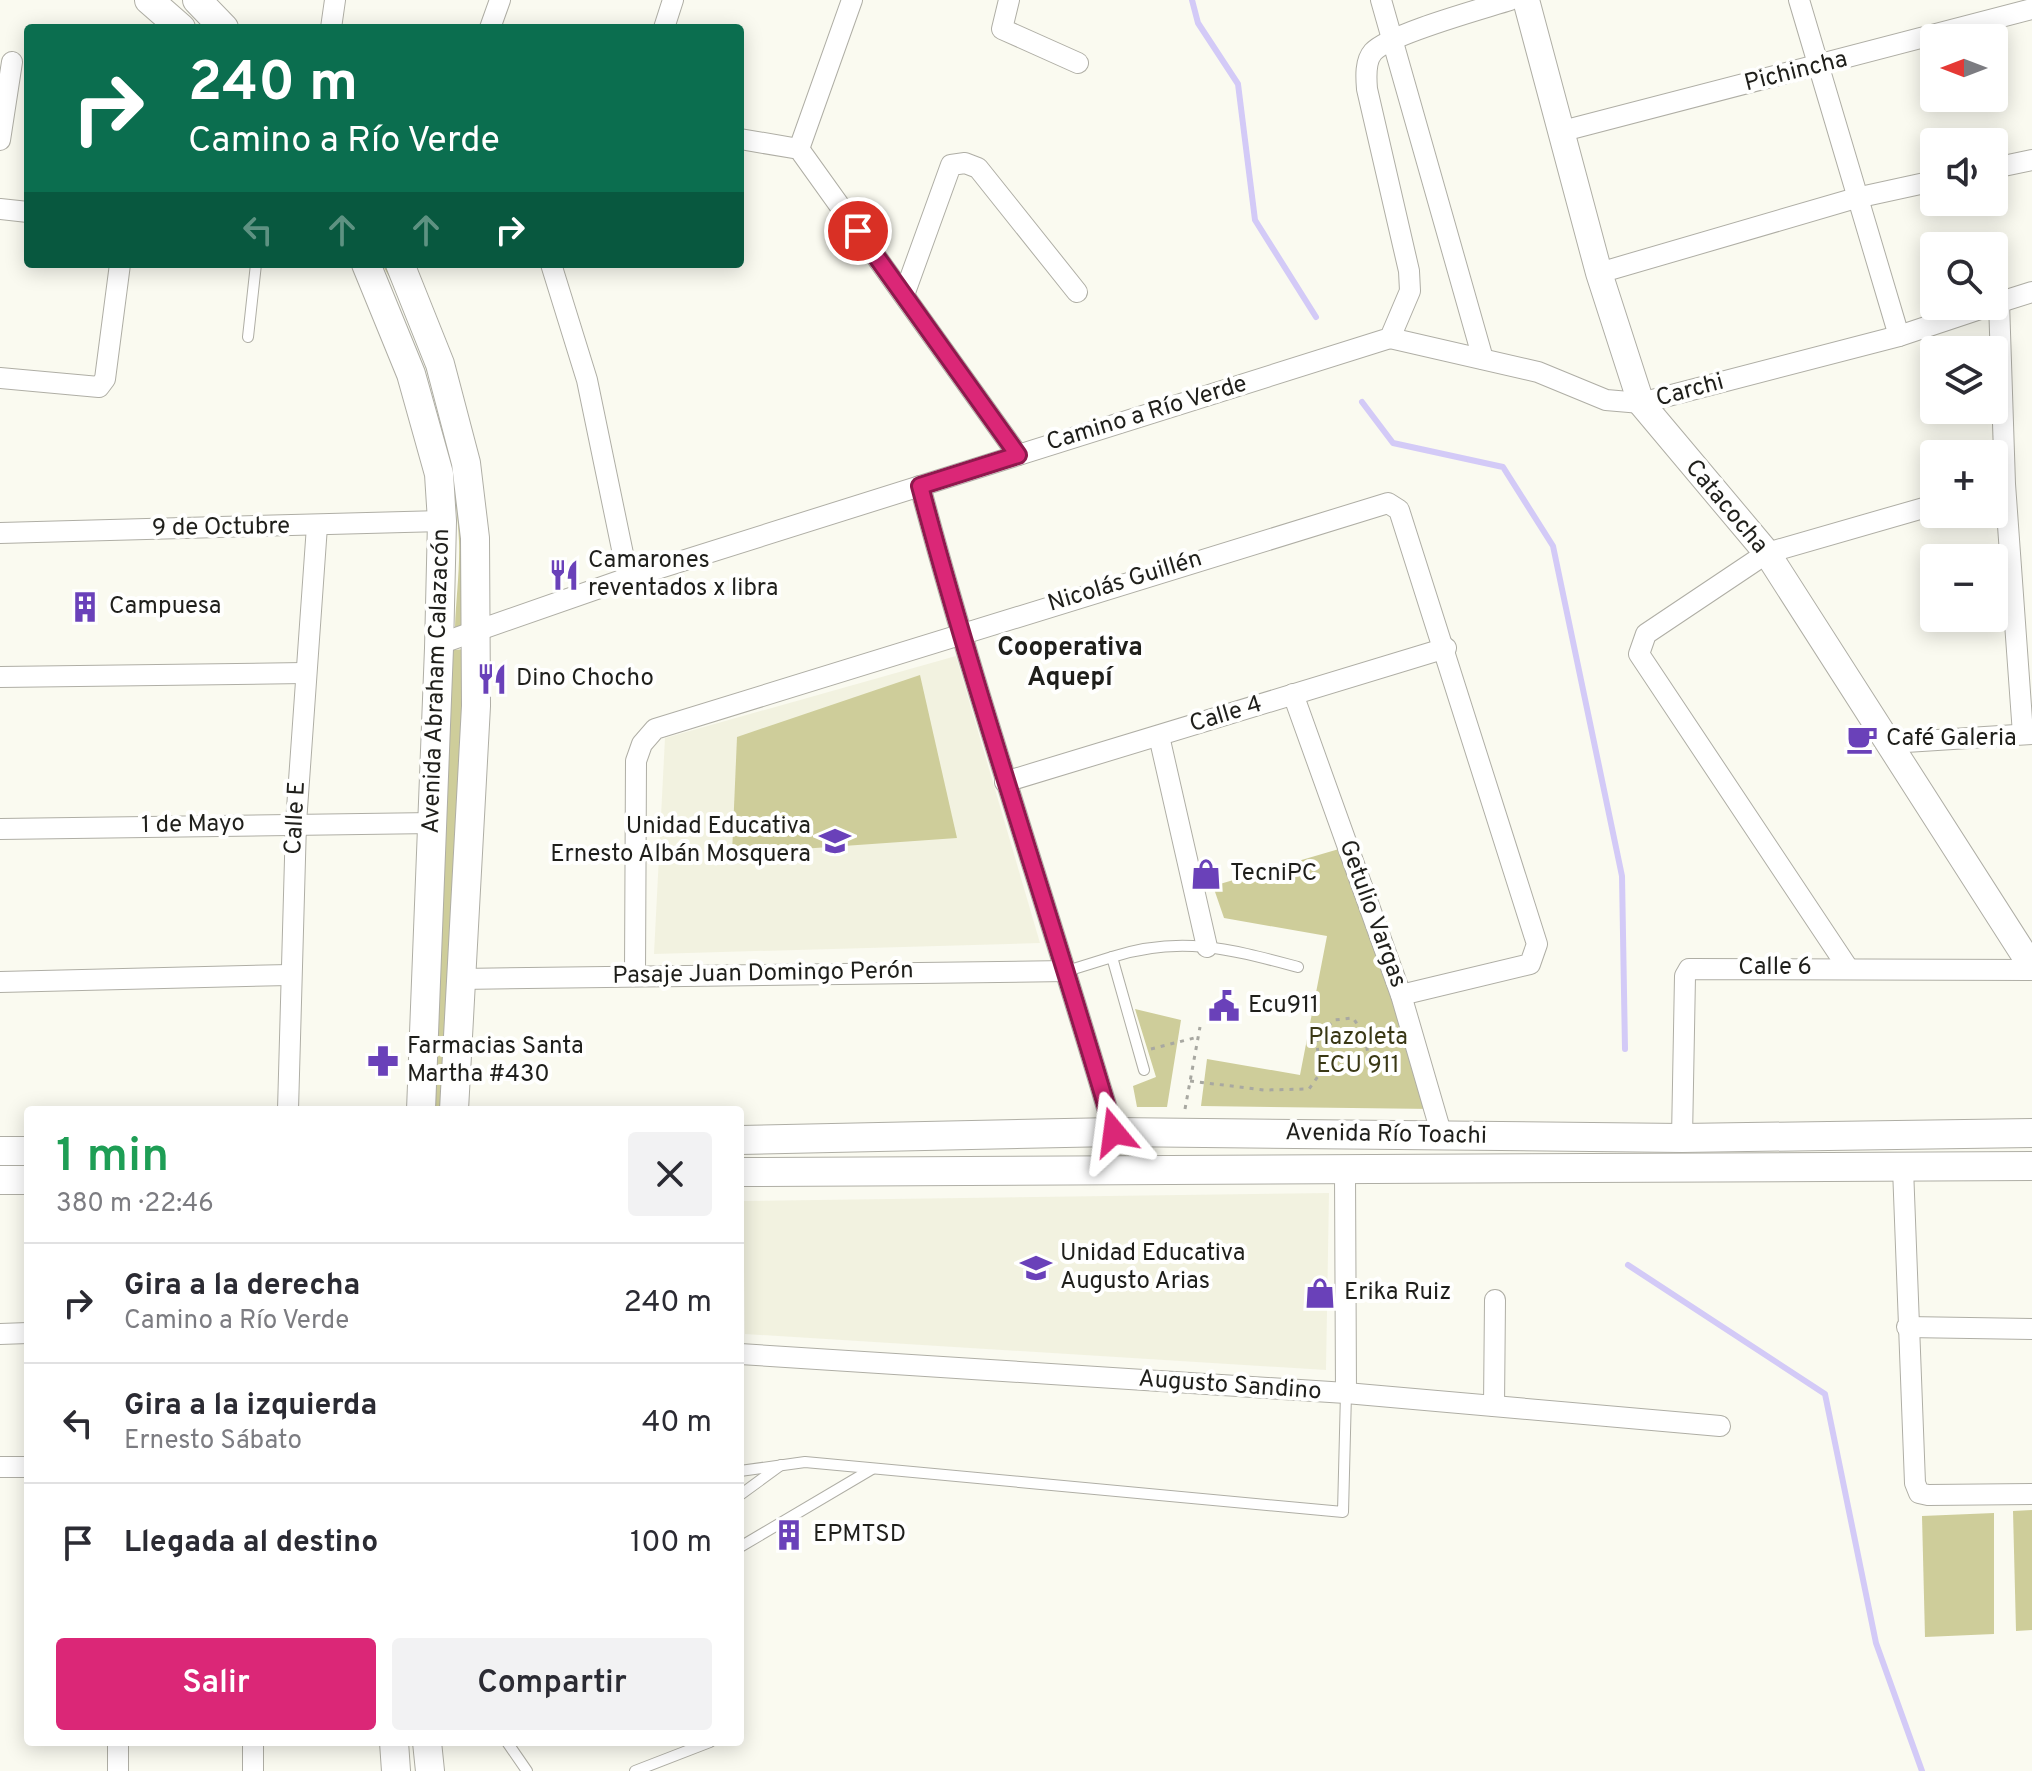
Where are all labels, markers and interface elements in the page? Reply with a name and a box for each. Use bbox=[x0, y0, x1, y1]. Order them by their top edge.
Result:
north arrow bbox=[1920, 24, 2008, 112]
map controls bbox=[1920, 24, 2008, 632]
street label: Pichincha bbox=[1741, 45, 1851, 99]
text: 240 m bbox=[188, 50, 358, 120]
icon: right bbox=[56, 56, 160, 160]
text: Camino a Río Verde bbox=[188, 119, 500, 165]
button: sound bbox=[1920, 128, 2008, 216]
pin bbox=[824, 197, 892, 265]
icon: left bbox=[236, 208, 280, 252]
icon: ahead bbox=[320, 208, 364, 252]
icon: ahead bbox=[404, 208, 448, 252]
icon: right bbox=[488, 208, 532, 252]
icon: arrive bbox=[836, 209, 880, 253]
button: search bbox=[1920, 232, 2008, 320]
button: layers bbox=[1920, 336, 2008, 424]
street label: Carchi bbox=[1653, 368, 1727, 414]
street label: Camino a Río Verde bbox=[1043, 369, 1251, 459]
button: + bbox=[1920, 440, 2008, 528]
street label: Catacocha bbox=[1678, 454, 1774, 560]
street label: 9 de Octubre bbox=[152, 512, 290, 544]
street label: Avenida Abraham Calazacón bbox=[417, 528, 457, 834]
street label: Nicolás Guillén bbox=[1044, 544, 1206, 620]
button: − bbox=[1920, 544, 2008, 632]
place label: Camarones reventados x libra bbox=[588, 546, 778, 604]
restaurant icon: Camarones reventados x libra bbox=[547, 558, 581, 592]
building icon: Campuesa bbox=[68, 590, 102, 624]
place label: Campuesa bbox=[109, 592, 221, 622]
district label: Cooperativa Aquepí bbox=[997, 632, 1143, 695]
restaurant icon: Dino Chocho bbox=[475, 662, 509, 696]
place label: Dino Chocho bbox=[516, 664, 654, 694]
street label: Calle 4 bbox=[1186, 690, 1266, 740]
cafe icon: Café Galeria bbox=[1845, 722, 1879, 756]
place label: Café Galeria bbox=[1886, 724, 2017, 754]
street label: Calle E bbox=[279, 780, 313, 856]
street label: 1 de Mayo bbox=[141, 809, 245, 841]
place label: Unidad Educativa Ernesto Albán Mosquera bbox=[550, 812, 811, 870]
school or university icon: Unidad Educativa Ernesto Albán Mosquera bbox=[818, 824, 852, 858]
street label: Getulio Vargas bbox=[1331, 836, 1413, 992]
shop icon: TecniPC bbox=[1189, 857, 1223, 891]
place label: TecniPC bbox=[1230, 859, 1317, 889]
street label: Calle 6 bbox=[1738, 953, 1812, 983]
street label: Pasaje Juan Domingo Perón bbox=[612, 956, 914, 992]
public building icon: Ecu911 bbox=[1207, 989, 1241, 1023]
place label: Ecu911 bbox=[1248, 991, 1319, 1021]
park label: Plazoleta ECU 911 bbox=[1308, 1023, 1408, 1081]
place label: Farmacias Santa Martha #430 bbox=[407, 1032, 584, 1090]
pharmacy icon: Farmacias Santa Martha #430 bbox=[366, 1044, 400, 1078]
position arrow bbox=[1072, 1090, 1156, 1174]
street label: Avenida Río Toachi bbox=[1285, 1118, 1487, 1152]
text: 1 min bbox=[56, 1128, 169, 1188]
button: close bbox=[628, 1132, 712, 1216]
text: 380 m · 22:46 bbox=[56, 1188, 214, 1221]
place label: Unidad Educativa Augusto Arias bbox=[1060, 1239, 1245, 1297]
school or university icon: Unidad Educativa Augusto Arias bbox=[1019, 1251, 1053, 1285]
text: Gira a la derecha bbox=[124, 1268, 360, 1305]
shop icon: Erika Ruiz bbox=[1303, 1276, 1337, 1310]
place label: Erika Ruiz bbox=[1344, 1278, 1451, 1308]
icon: right bbox=[56, 1281, 100, 1325]
text: 240 m bbox=[624, 1285, 712, 1322]
text: Camino a Río Verde bbox=[124, 1305, 349, 1338]
street label: Augusto Sandino bbox=[1137, 1365, 1323, 1407]
text: Gira a la izquierda bbox=[124, 1388, 377, 1425]
icon: left bbox=[56, 1401, 100, 1445]
text: 40 m bbox=[642, 1405, 712, 1442]
text: Ernesto Sábato bbox=[124, 1425, 302, 1458]
building icon: EPMTSD bbox=[772, 1518, 806, 1552]
place label: EPMTSD bbox=[813, 1520, 906, 1550]
icon: arrive bbox=[56, 1521, 100, 1565]
text: Llegada al destino bbox=[124, 1525, 378, 1562]
text: 100 m bbox=[630, 1525, 712, 1562]
button: Salir bbox=[56, 1638, 376, 1730]
button: Compartir bbox=[392, 1638, 712, 1730]

